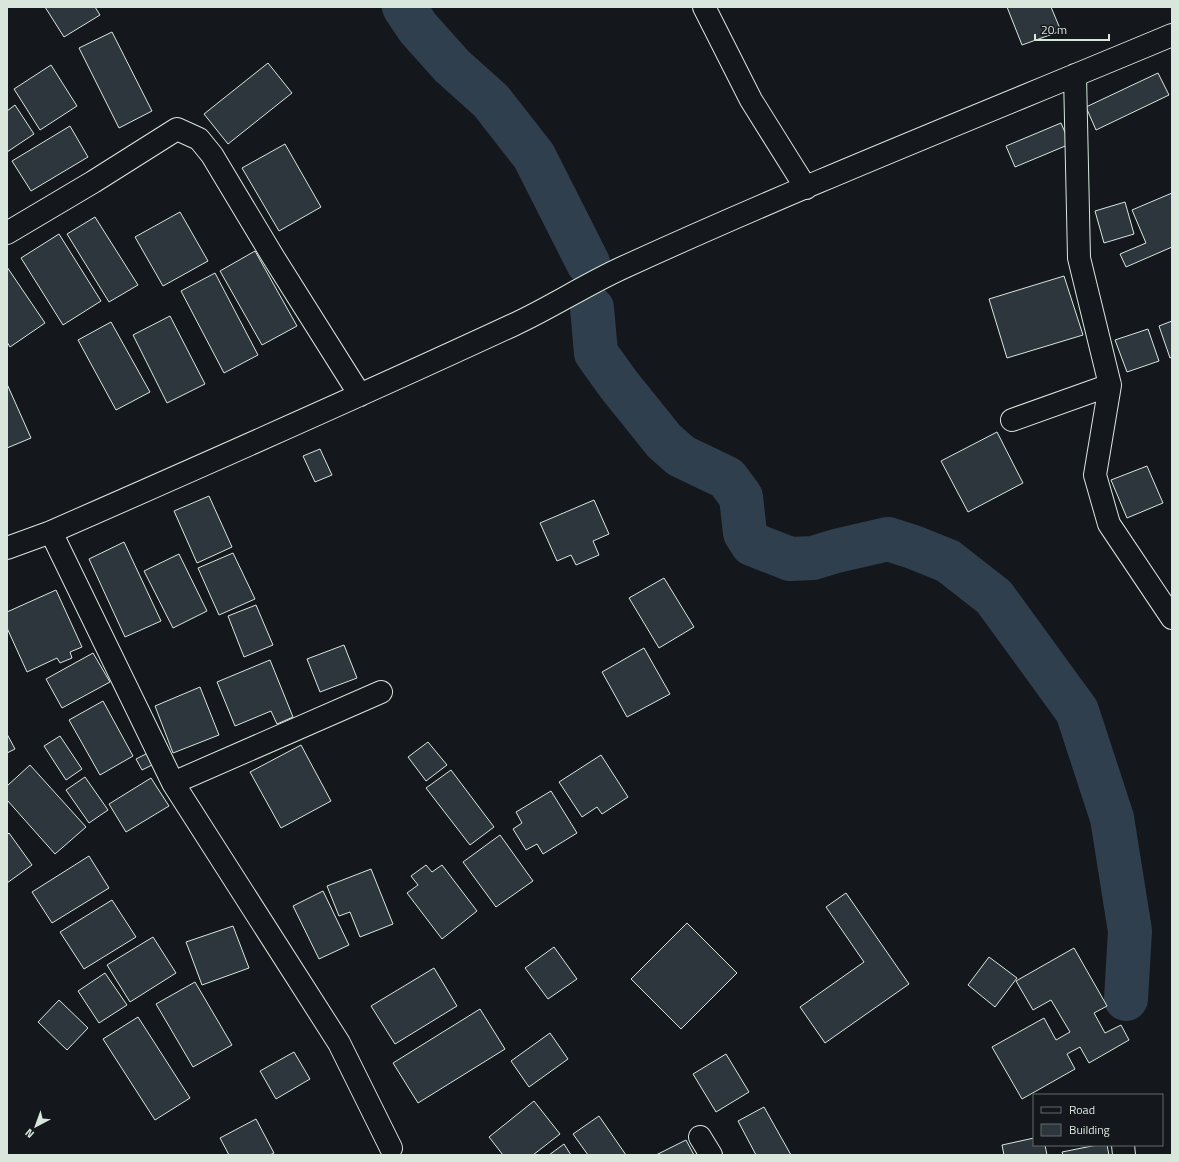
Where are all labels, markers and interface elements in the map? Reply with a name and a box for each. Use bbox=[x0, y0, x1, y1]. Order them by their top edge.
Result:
scale bar bbox=[1035, 16, 1109, 42]
text: 20 m bbox=[1041, 20, 1067, 39]
legend bbox=[1033, 1094, 1163, 1146]
text: Road bbox=[1069, 1100, 1095, 1119]
north arrow bbox=[16, 1106, 56, 1146]
text: Building bbox=[1069, 1120, 1110, 1139]
text: N bbox=[21, 1125, 38, 1142]

